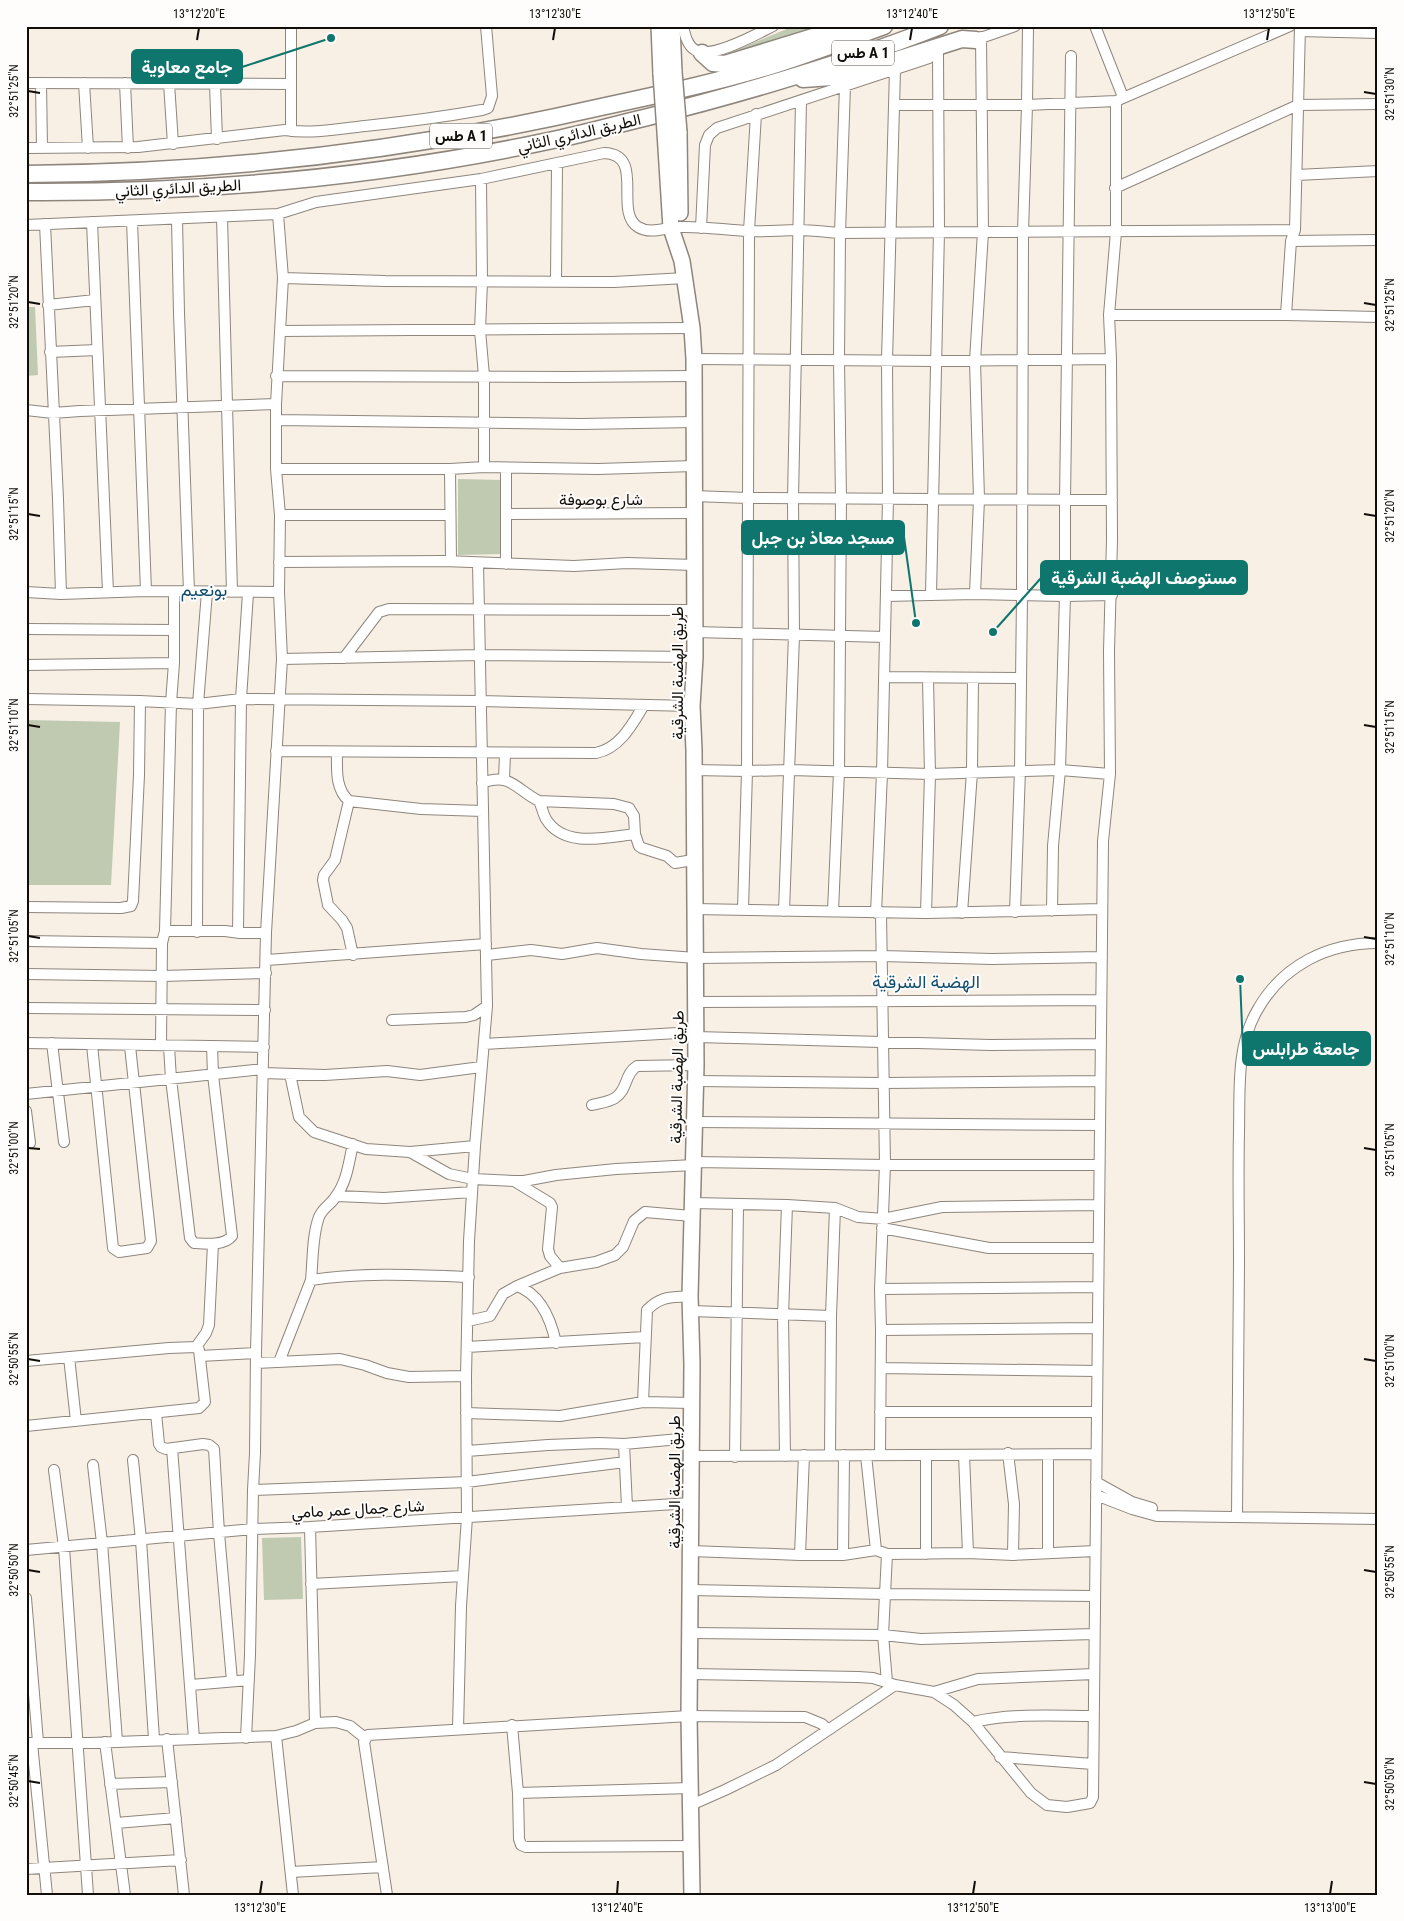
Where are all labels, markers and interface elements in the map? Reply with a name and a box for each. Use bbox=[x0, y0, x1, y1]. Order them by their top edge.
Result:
text: 13°12'20"E bbox=[173, 7, 225, 21]
text: 13°12'30"E bbox=[529, 7, 581, 21]
text: 13°12'40"E bbox=[886, 7, 938, 21]
text: 13°12'50"E bbox=[1243, 7, 1295, 21]
road number: طس A 1 bbox=[832, 40, 894, 66]
callout: جامع معاوية bbox=[132, 50, 242, 83]
text: جامع معاوية bbox=[142, 56, 232, 79]
text: 32°51'25"N bbox=[7, 64, 21, 118]
text: 32°51'30"N bbox=[1383, 67, 1397, 121]
street label: الطريق الدائري الثاني bbox=[515, 110, 644, 160]
road number: طس A 1 bbox=[430, 124, 492, 148]
street label: الطريق الدائري الثاني bbox=[114, 175, 242, 205]
text: 32°51'20"N bbox=[7, 275, 21, 329]
text: 32°51'25"N bbox=[1383, 278, 1397, 332]
text: 32°51'15"N bbox=[7, 487, 21, 541]
text: 32°51'20"N bbox=[1383, 489, 1397, 543]
street label: شارع بوصوفة bbox=[559, 490, 643, 511]
callout: مسجد معاذ بن جبل bbox=[742, 521, 904, 554]
text: مسجد معاذ بن جبل bbox=[752, 527, 895, 549]
callout: مستوصف الهضبة الشرقية bbox=[1041, 561, 1247, 594]
text: مستوصف الهضبة الشرقية bbox=[1051, 567, 1237, 589]
district label: بونعيم bbox=[181, 579, 227, 602]
street label: طريق الهضبة الشرقية bbox=[668, 606, 688, 740]
text: 32°51'10"N bbox=[7, 698, 21, 752]
text: 32°51'15"N bbox=[1383, 700, 1397, 754]
text: 32°51'05"N bbox=[7, 909, 21, 963]
text: 32°51'10"N bbox=[1383, 912, 1397, 966]
district label: الهضبة الشرقية bbox=[872, 971, 980, 993]
street label: طريق الهضبة الشرقية bbox=[666, 1010, 689, 1144]
callout: جامعة طرابلس bbox=[1243, 1032, 1370, 1065]
text: جامعة طرابلس bbox=[1252, 1038, 1360, 1060]
text: 32°51'00"N bbox=[7, 1121, 21, 1175]
text: 32°51'05"N bbox=[1383, 1123, 1397, 1177]
text: 32°50'55"N bbox=[7, 1332, 21, 1386]
text: 32°51'00"N bbox=[1383, 1334, 1397, 1388]
street label: طريق الهضبة الشرقية bbox=[665, 1415, 685, 1549]
street label: شارع جمال عمر مامي bbox=[291, 1496, 425, 1526]
text: 32°50'50"N bbox=[7, 1543, 21, 1597]
text: 32°50'55"N bbox=[1383, 1545, 1397, 1599]
text: 32°50'45"N bbox=[7, 1754, 21, 1808]
text: 32°50'50"N bbox=[1383, 1757, 1397, 1811]
text: 13°12'30"E bbox=[234, 1901, 286, 1915]
text: 13°12'40"E bbox=[591, 1901, 643, 1915]
text: 13°12'50"E bbox=[947, 1901, 999, 1915]
text: 13°13'00"E bbox=[1304, 1901, 1356, 1915]

